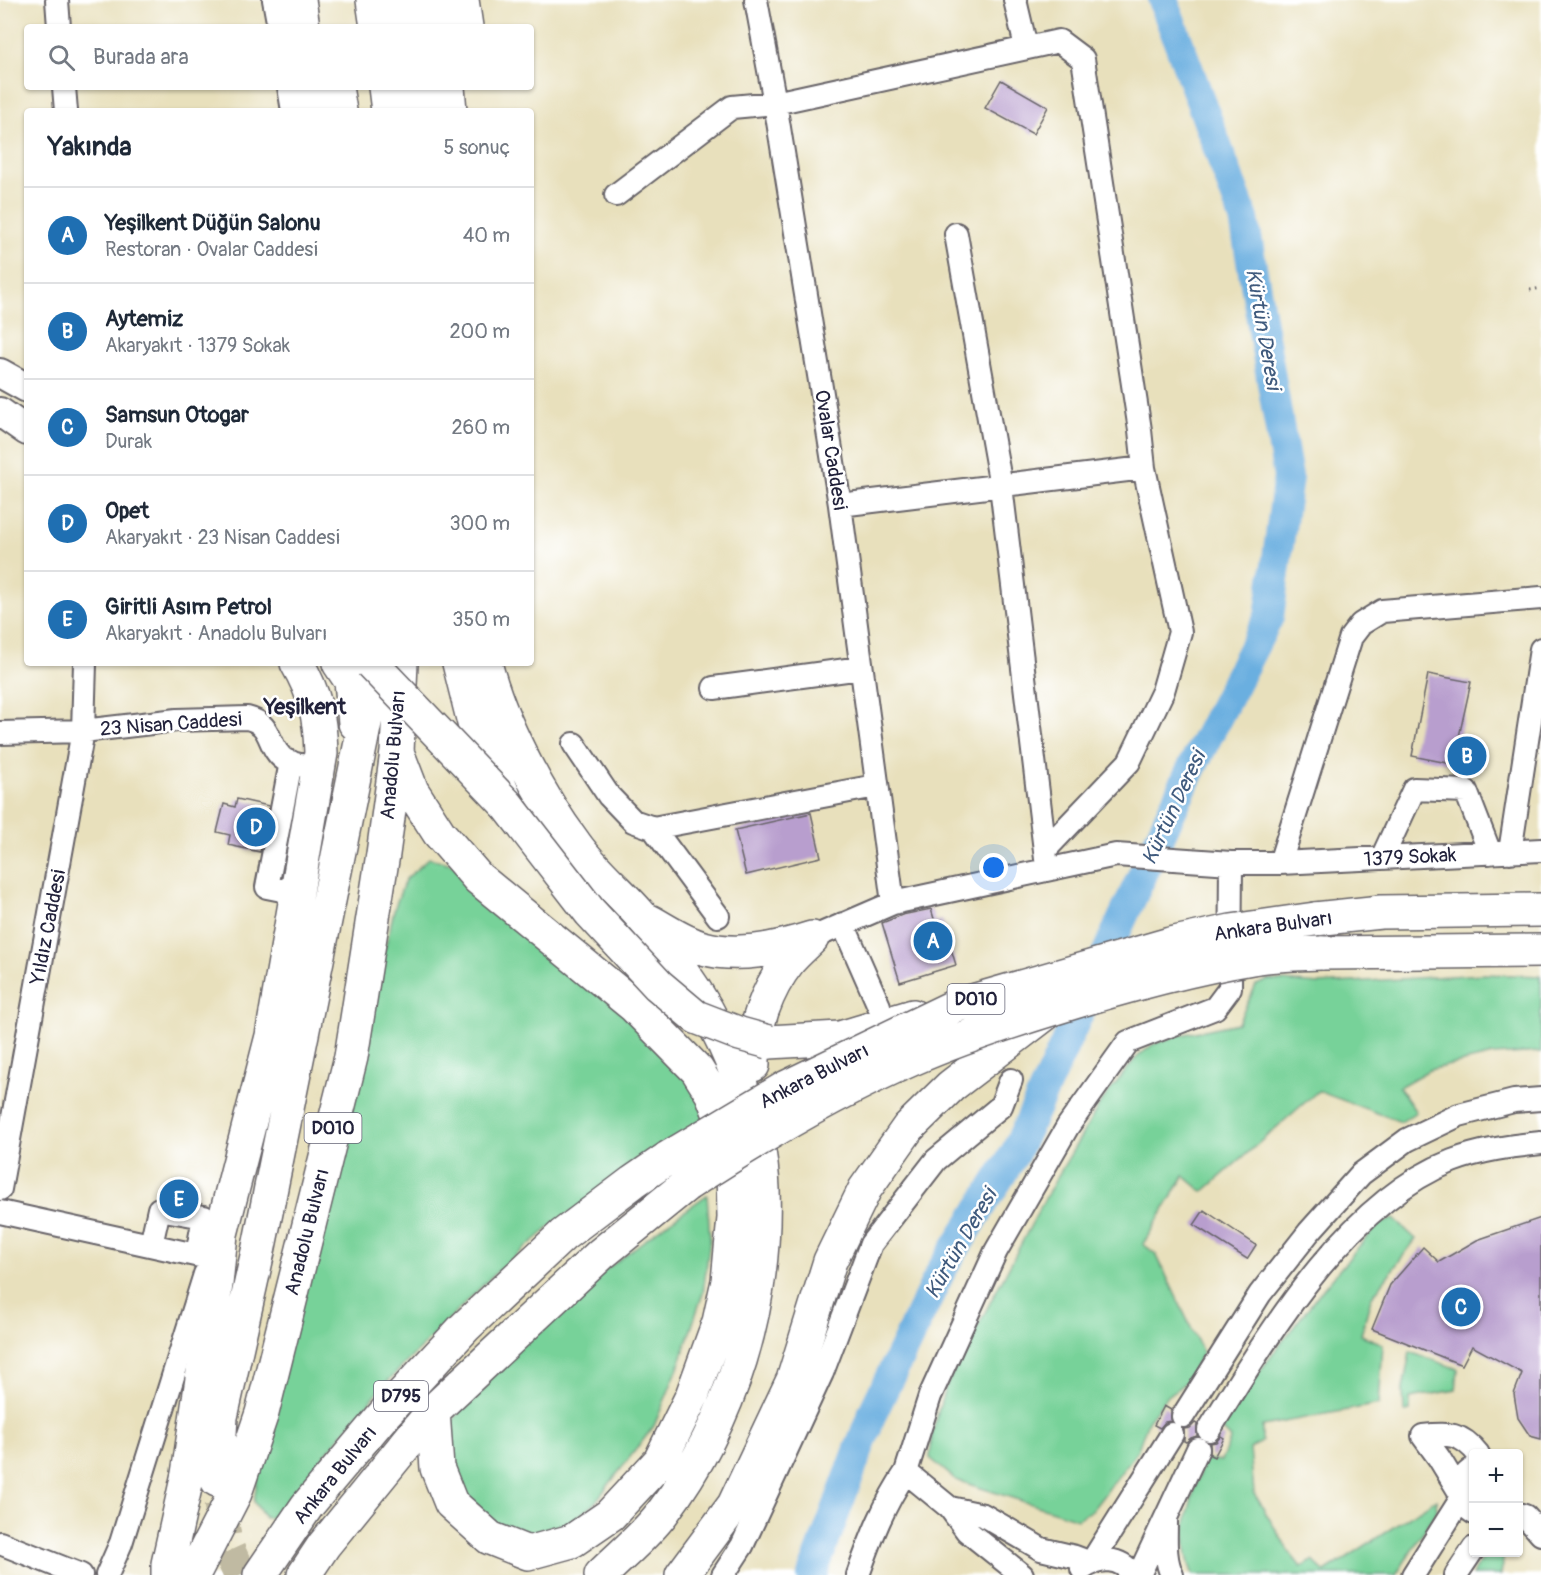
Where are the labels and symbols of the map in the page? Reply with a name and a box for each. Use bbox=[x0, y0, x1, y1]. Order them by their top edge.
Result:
water label: Kürtün Deresi bbox=[1239, 267, 1287, 395]
street label: Ovalar Caddesi bbox=[809, 388, 853, 512]
street label: Anadolu Bulvarı bbox=[375, 689, 411, 821]
district label: Yeşilkent bbox=[263, 693, 347, 721]
street label: 23 Nisan Caddesi bbox=[99, 707, 243, 741]
pin: B bbox=[1448, 734, 1486, 778]
water label: Kürtün Deresi bbox=[1136, 744, 1213, 869]
pin: D bbox=[236, 804, 276, 850]
street label: 1379 Sokak bbox=[1363, 842, 1458, 872]
your location bbox=[979, 853, 1008, 882]
street label: Yıldız Caddesi bbox=[24, 867, 71, 988]
street label: Ankara Bulvarı bbox=[1212, 905, 1334, 947]
pin: A bbox=[914, 918, 952, 964]
road number: D010 bbox=[948, 984, 1004, 1014]
street label: Ankara Bulvarı bbox=[755, 1038, 873, 1114]
road number: D010 bbox=[304, 1113, 362, 1143]
street label: Anadolu Bulvarı bbox=[279, 1166, 335, 1298]
pin: E bbox=[160, 1176, 198, 1222]
water label: Kürtün Deresi bbox=[919, 1182, 1005, 1304]
pin: C bbox=[1442, 1284, 1480, 1330]
road number: D795 bbox=[374, 1381, 428, 1411]
street label: Ankara Bulvarı bbox=[288, 1421, 382, 1529]

